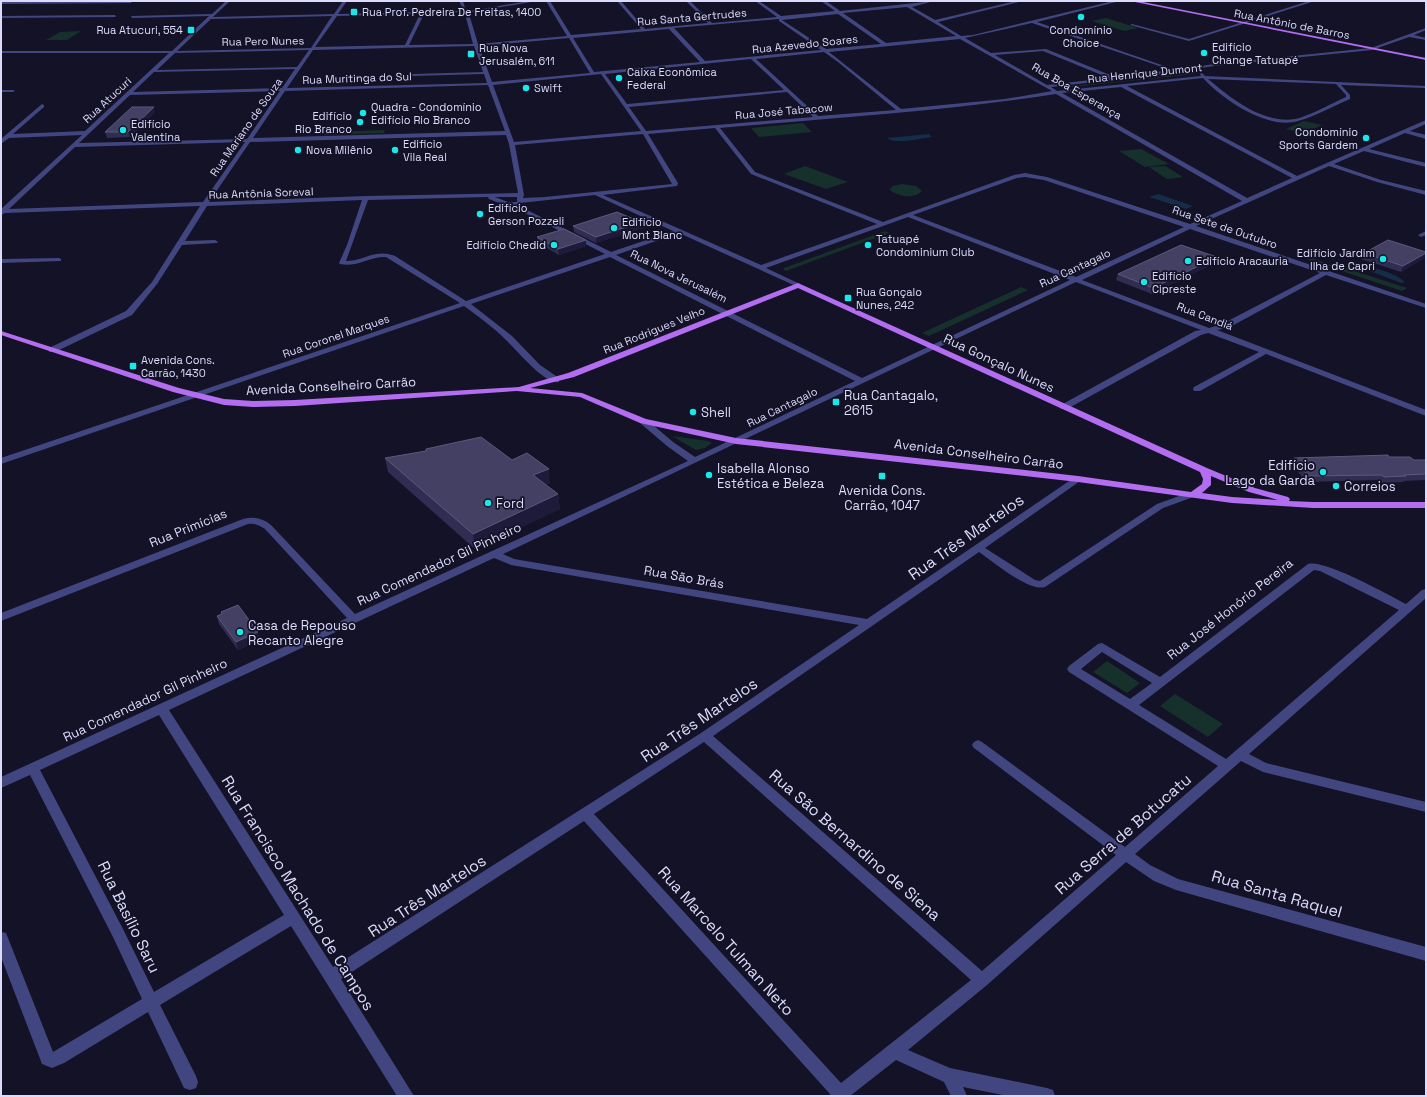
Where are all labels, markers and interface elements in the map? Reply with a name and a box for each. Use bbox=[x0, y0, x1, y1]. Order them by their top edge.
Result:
place label: Rua Prof. Pedreira De Freitas, 1400 bbox=[362, 5, 541, 19]
street label: Rua Santa Gertrudes bbox=[637, 5, 748, 29]
street label: Rua Antônio de Barros bbox=[1233, 6, 1351, 42]
marker: Rua Prof. Pedreira De Freitas, 1400 bbox=[349, 7, 359, 17]
marker: Condomínio Choice bbox=[1076, 12, 1086, 22]
place label: Rua Atucuri, 554 bbox=[96, 23, 183, 37]
place label: Condomínio Choice bbox=[1050, 23, 1113, 50]
marker: Rua Atucuri, 554 bbox=[186, 25, 196, 35]
street label: Rua Azevedo Soares bbox=[751, 31, 859, 57]
street label: Rua Pero Nunes bbox=[222, 33, 305, 49]
place label: Edifício Change Tatuapé bbox=[1212, 40, 1298, 67]
place label: Rua Nova Jerusalém, 611 bbox=[479, 41, 555, 68]
marker: Edifício Change Tatuapé bbox=[1199, 48, 1209, 58]
marker: Rua Nova Jerusalém, 611 bbox=[466, 49, 476, 59]
street label: Rua Boa Esperança bbox=[1030, 60, 1125, 123]
street label: Rua Henrique Dumont bbox=[1087, 60, 1203, 86]
place label: Caixa Econômica Federal bbox=[627, 65, 717, 92]
street label: Rua Muritinga do Sul bbox=[302, 69, 412, 87]
marker: Caixa Econômica Federal bbox=[614, 73, 624, 83]
street label: Rua Atucuri bbox=[80, 74, 134, 126]
street label: Rua Mariano de Souza bbox=[207, 75, 286, 179]
place label: Swift bbox=[534, 81, 562, 95]
marker: Swift bbox=[521, 83, 531, 93]
place label: Quadra - Condomínio Edifício Rio Branco bbox=[371, 100, 482, 127]
street label: Rua José Tabacow bbox=[735, 100, 834, 122]
marker: Quadra - Condomínio Edifício Rio Branco bbox=[358, 108, 368, 118]
place label: Edifício Rio Branco bbox=[295, 109, 352, 136]
place label: Edifício Valentina bbox=[131, 117, 181, 144]
marker: Edifício Rio Branco bbox=[355, 117, 365, 127]
marker: Edifício Valentina bbox=[118, 125, 128, 135]
place label: Condomínio Sports Gardem bbox=[1279, 125, 1358, 152]
marker: Condomínio Sports Gardem bbox=[1361, 133, 1371, 143]
place label: Edificio Vila Real bbox=[403, 137, 447, 164]
place label: Nova Milênio bbox=[306, 143, 373, 157]
marker: Nova Milênio bbox=[293, 145, 303, 155]
marker: Edificio Vila Real bbox=[390, 145, 400, 155]
street label: Rua Antônia Soreval bbox=[208, 184, 314, 202]
place label: Edifício Gerson Pozzeli bbox=[488, 201, 564, 228]
street label: Rua Sete de Outubro bbox=[1171, 202, 1280, 252]
marker: Edifício Gerson Pozzeli bbox=[475, 209, 485, 219]
place label: Edifício Mont Blanc bbox=[622, 215, 682, 242]
marker: Edifício Mont Blanc bbox=[609, 223, 619, 233]
place label: Tatuapé Condominium Club bbox=[876, 232, 975, 259]
place label: Edifício Chedid bbox=[466, 238, 546, 252]
marker: Edifício Chedid bbox=[549, 240, 559, 250]
marker: Tatuapé Condominium Club bbox=[863, 240, 873, 250]
street label: Rua Cantagalo bbox=[1037, 245, 1113, 291]
street label: Rua Nova Jerusalém bbox=[628, 246, 730, 306]
place label: Edifício Jardim Ilha de Capri bbox=[1297, 246, 1375, 273]
place label: Edifício Aracauria bbox=[1196, 254, 1289, 268]
marker: Edifício Jardim Ilha de Capri bbox=[1378, 254, 1388, 264]
marker: Edifício Aracauria bbox=[1183, 256, 1193, 266]
place label: Edifício Cipreste bbox=[1152, 269, 1196, 296]
marker: Edifício Cipreste bbox=[1139, 277, 1149, 287]
place label: Rua Gonçalo Nunes, 242 bbox=[856, 285, 922, 312]
marker: Rua Gonçalo Nunes, 242 bbox=[843, 293, 853, 303]
street label: Rua Candiá bbox=[1175, 299, 1236, 333]
street label: Rua Rodrigues Velho bbox=[601, 303, 707, 357]
street label: Rua Coronel Marques bbox=[281, 311, 391, 361]
street label: Rua Gonçalo Nunes bbox=[941, 330, 1057, 396]
place label: Avenida Cons. Carrão, 1430 bbox=[141, 353, 215, 380]
marker: Avenida Cons. Carrão, 1430 bbox=[128, 361, 138, 371]
street label: Avenida Conselheiro Carrão bbox=[245, 373, 417, 399]
street label: Rua Cantagalo bbox=[744, 384, 820, 430]
place label: Rua Cantagalo, 2615 bbox=[844, 387, 938, 419]
marker: Rua Cantagalo, 2615 bbox=[831, 397, 841, 407]
place label: Shell bbox=[701, 404, 731, 421]
marker: Shell bbox=[688, 407, 698, 417]
street label: Avenida Conselheiro Carrão bbox=[893, 435, 1065, 473]
place label: Edifício Lago da Garda bbox=[1225, 457, 1316, 489]
place label: Isabella Alonso Estética e Beleza bbox=[717, 460, 825, 492]
marker: Edifício Lago da Garda bbox=[1318, 467, 1328, 477]
marker: Isabella Alonso Estética e Beleza bbox=[704, 470, 714, 480]
marker: Avenida Cons. Carrão, 1047 bbox=[877, 471, 887, 481]
place label: Correios bbox=[1344, 478, 1396, 495]
marker: Correios bbox=[1331, 481, 1341, 491]
place label: Avenida Cons. Carrão, 1047 bbox=[838, 482, 926, 514]
street label: Rua Três Martelos bbox=[904, 489, 1028, 585]
place label: Ford bbox=[496, 495, 524, 512]
marker: Ford bbox=[483, 498, 493, 508]
street label: Rua Primícias bbox=[147, 505, 230, 551]
street label: Rua Comendador Gil Pinheiro bbox=[354, 518, 524, 610]
street label: Rua José Honório Pereira bbox=[1164, 554, 1297, 664]
street label: Rua São Brás bbox=[643, 562, 726, 592]
place label: Casa de Repouso Recanto Alegre bbox=[248, 617, 356, 649]
marker: Casa de Repouso Recanto Alegre bbox=[235, 627, 245, 637]
street label: Rua Comendador Gil Pinheiro bbox=[60, 654, 230, 746]
street label: Rua Três Martelos bbox=[637, 673, 761, 767]
street label: Rua São Bernardino de Siena bbox=[765, 765, 945, 925]
street label: Rua Serra de Botucatu bbox=[1050, 769, 1196, 899]
street label: Rua Francisco Machado de Campos bbox=[217, 772, 379, 1014]
street label: Rua Três Martelos bbox=[364, 850, 490, 942]
street label: Rua Basílio Saru bbox=[93, 858, 165, 976]
street label: Rua Marcelo Tulman Neto bbox=[653, 862, 799, 1020]
street label: Rua Santa Raquel bbox=[1209, 865, 1345, 923]

